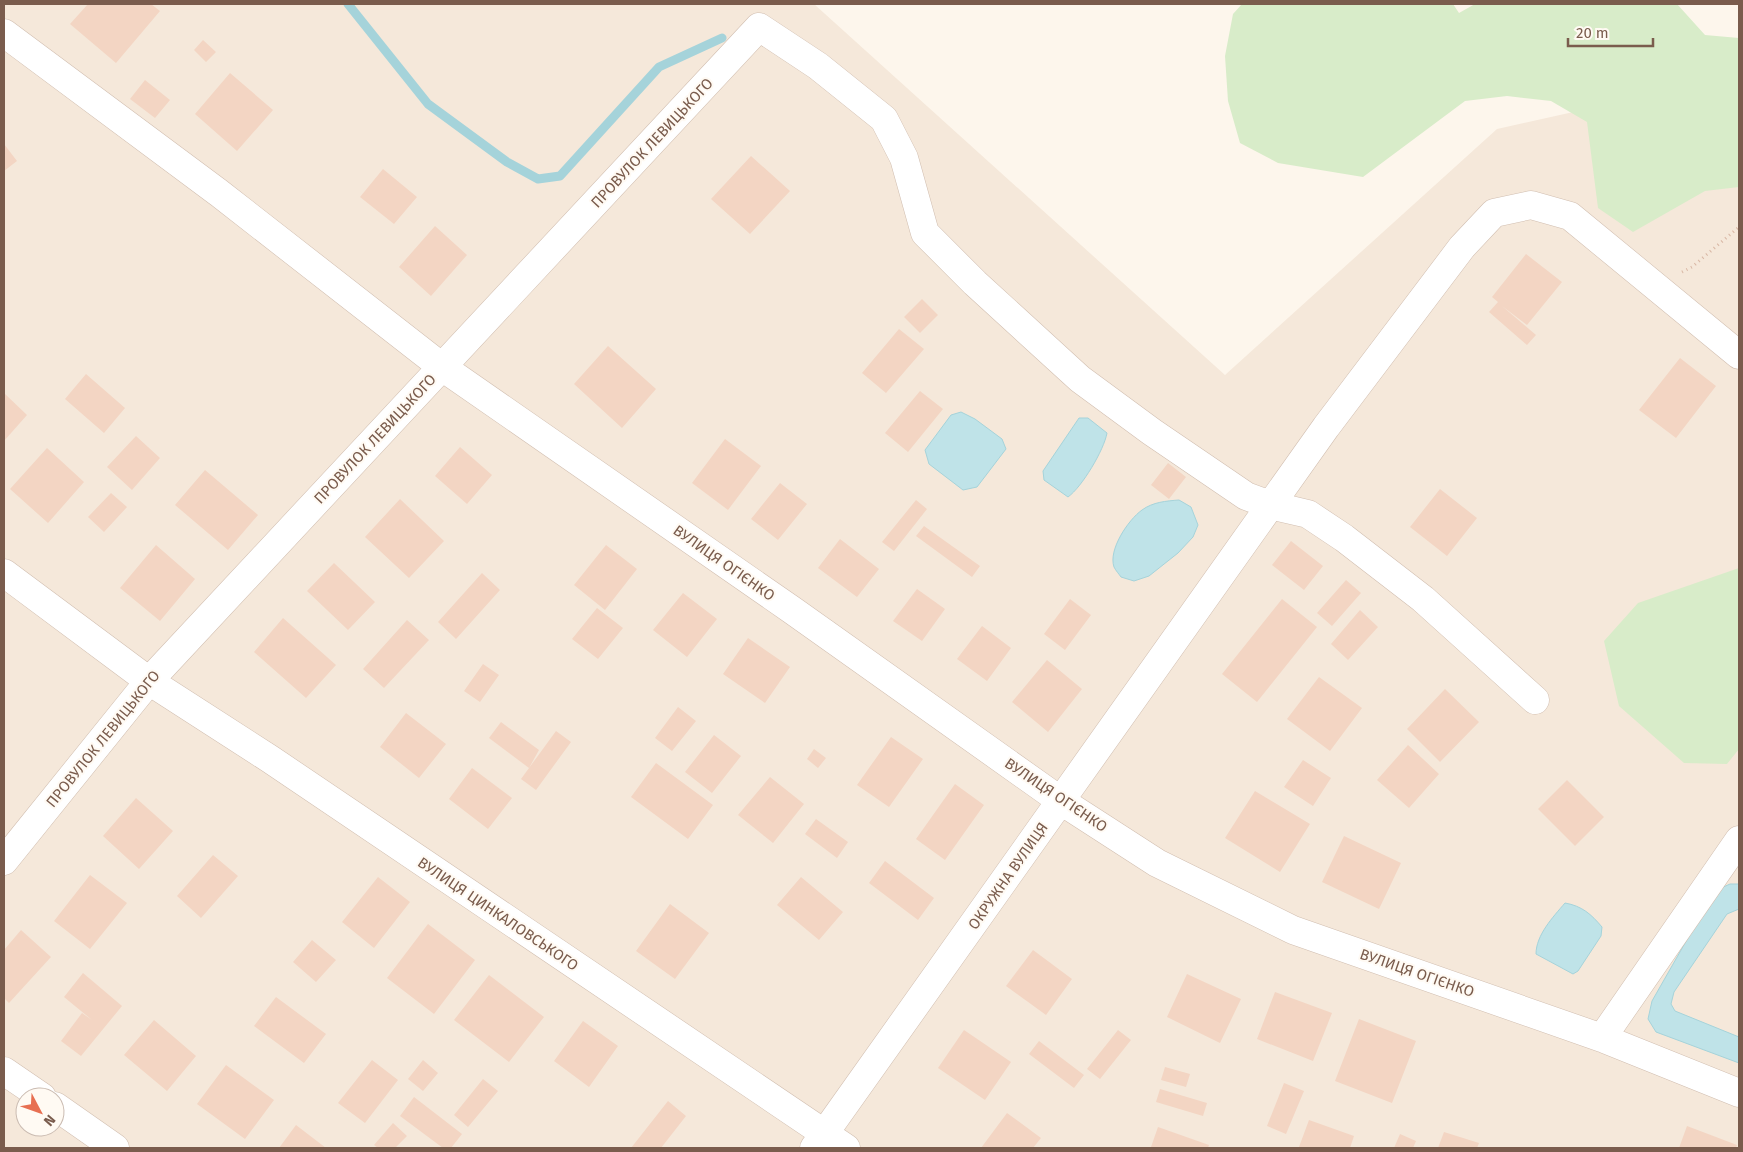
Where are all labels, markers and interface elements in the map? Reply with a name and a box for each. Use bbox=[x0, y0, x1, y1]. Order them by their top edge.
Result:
scale bar bbox=[1568, 15, 1653, 47]
text: 20 m bbox=[1576, 24, 1609, 42]
street label: ПРОВУЛОК ЛЕВИЦЬКОГО bbox=[587, 74, 717, 212]
street label: ПРОВУЛОК ЛЕВИЦЬКОГО bbox=[310, 370, 440, 508]
street label: ВУЛИЦЯ ОГІЄНКО bbox=[670, 521, 778, 605]
street label: ПРОВУЛОК ЛЕВИЦЬКОГО bbox=[42, 667, 164, 811]
street label: ВУЛИЦЯ ОГІЄНКО bbox=[1001, 754, 1111, 836]
street label: ОКРУЖНА ВУЛИЦЯ bbox=[964, 819, 1052, 933]
street label: ВУЛИЦЯ ЦИНКАЛОВСЬКОГО bbox=[414, 853, 582, 975]
street label: ВУЛИЦЯ ОГІЄНКО bbox=[1357, 945, 1477, 1001]
north arrow bbox=[15, 1087, 65, 1137]
text: N bbox=[40, 1111, 59, 1129]

